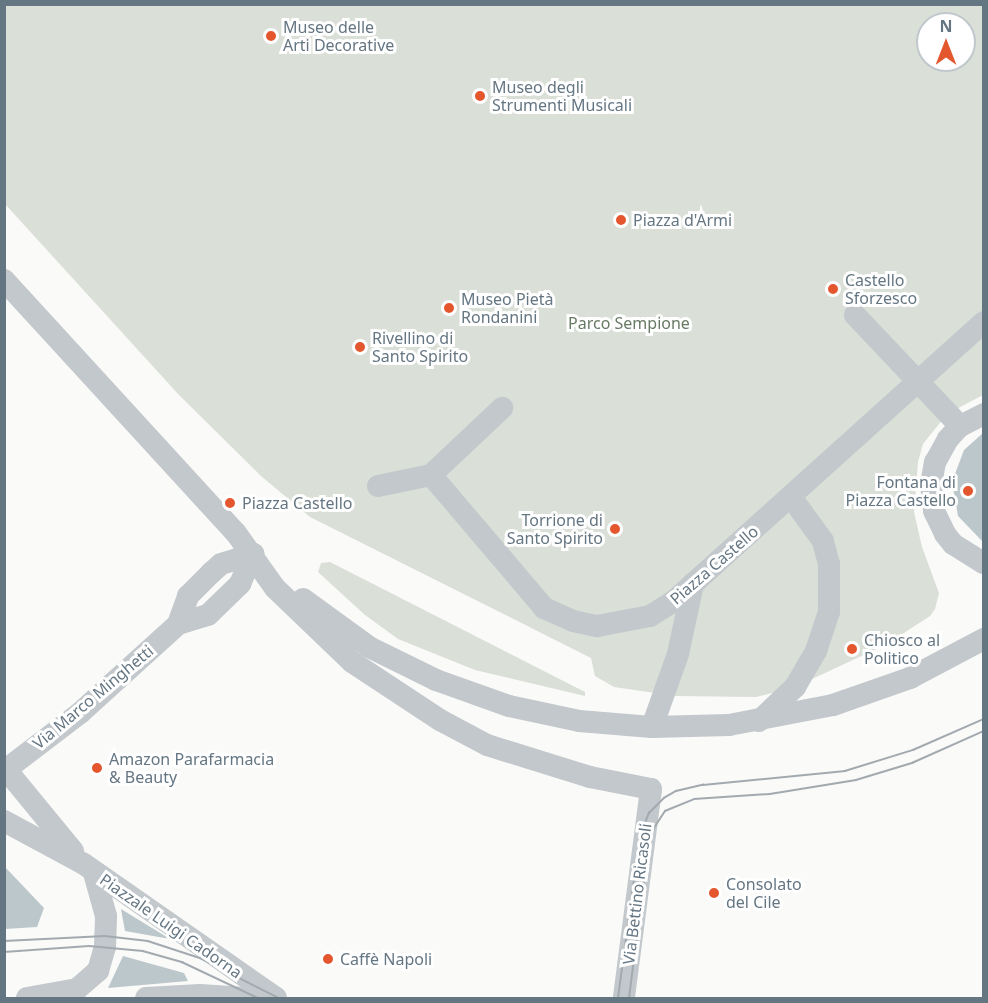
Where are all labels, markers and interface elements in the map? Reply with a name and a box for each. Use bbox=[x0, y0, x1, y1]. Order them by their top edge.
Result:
north arrow bbox=[916, 12, 976, 72]
text: N bbox=[939, 15, 953, 37]
place label: Museo delle Arti Decorative bbox=[283, 17, 394, 55]
marker: Museo delle Arti Decorative bbox=[264, 29, 278, 43]
place label: Museo degli Strumenti Musicali bbox=[492, 77, 632, 115]
marker: Museo degli Strumenti Musicali bbox=[473, 89, 487, 103]
place label: Piazza d'Armi bbox=[633, 210, 732, 230]
marker: Piazza d'Armi bbox=[614, 213, 628, 227]
place label: Castello Sforzesco bbox=[845, 270, 917, 308]
marker: Castello Sforzesco bbox=[826, 282, 840, 296]
place label: Museo Pietà Rondanini bbox=[461, 289, 554, 327]
marker: Museo Pietà Rondanini bbox=[442, 301, 456, 315]
park label: Parco Sempione bbox=[568, 313, 690, 333]
place label: Rivellino di Santo Spirito bbox=[372, 328, 468, 366]
marker: Rivellino di Santo Spirito bbox=[353, 340, 367, 354]
place label: Fontana di Piazza Castello bbox=[846, 472, 956, 510]
marker: Fontana di Piazza Castello bbox=[961, 484, 975, 498]
place label: Piazza Castello bbox=[242, 493, 352, 513]
marker: Piazza Castello bbox=[223, 496, 237, 510]
place label: Torrione di Santo Spirito bbox=[507, 510, 603, 548]
marker: Torrione di Santo Spirito bbox=[608, 522, 622, 536]
street label: Piazza Castello bbox=[666, 522, 762, 608]
place label: Chiosco al Politico bbox=[864, 630, 940, 668]
street label: Via Marco Minghetti bbox=[29, 641, 157, 753]
marker: Chiosco al Politico bbox=[845, 642, 859, 656]
place label: Amazon Parafarmacia & Beauty bbox=[109, 749, 274, 787]
marker: Amazon Parafarmacia & Beauty bbox=[90, 761, 104, 775]
street label: Via Bettino Ricasoli bbox=[619, 822, 655, 966]
street label: Piazzale Luigi Cadorna bbox=[96, 870, 246, 982]
place label: Consolato del Cile bbox=[726, 874, 802, 912]
marker: Consolato del Cile bbox=[707, 886, 721, 900]
place label: Caffè Napoli bbox=[340, 949, 432, 969]
marker: Caffè Napoli bbox=[321, 952, 335, 966]

